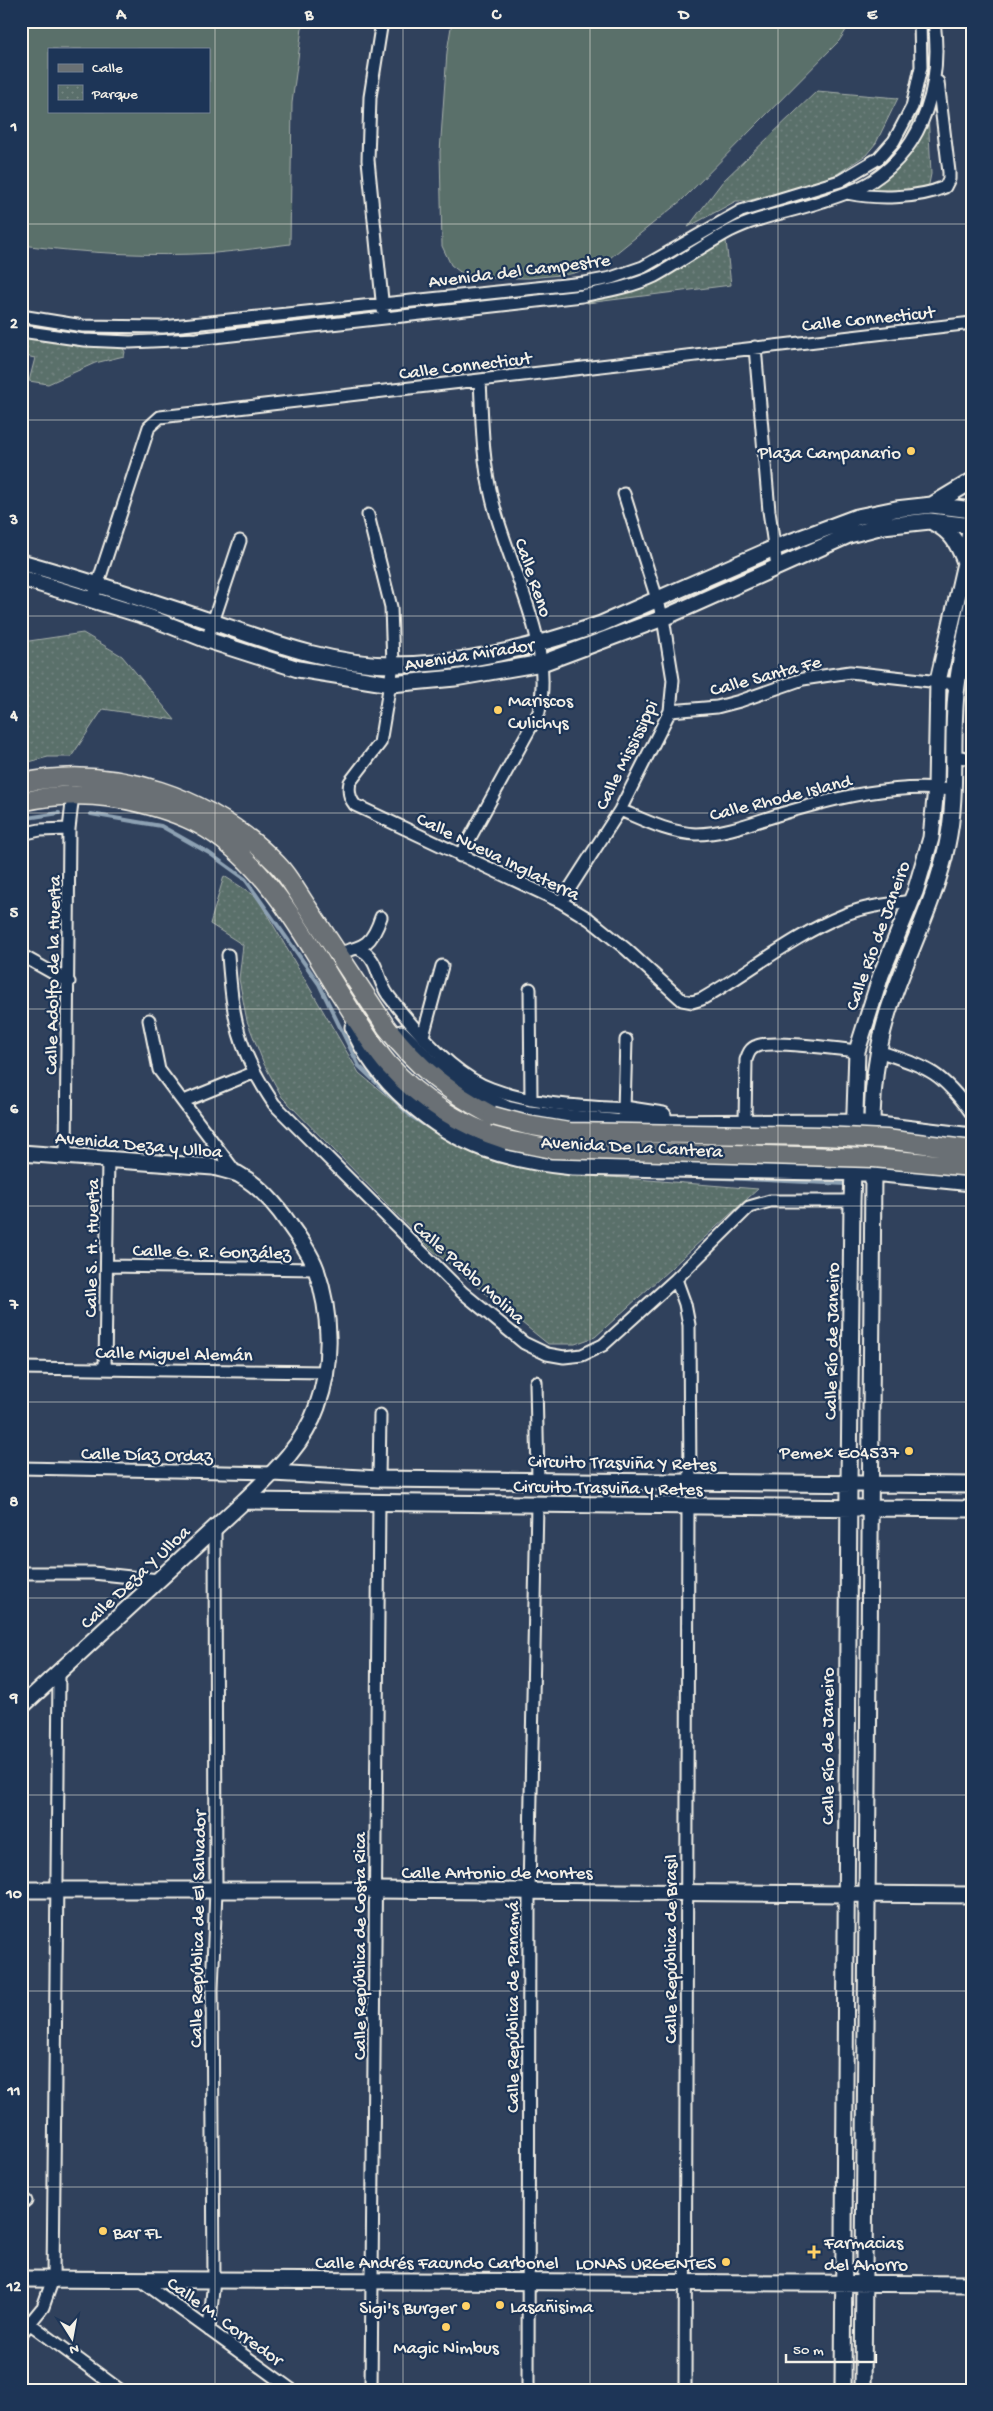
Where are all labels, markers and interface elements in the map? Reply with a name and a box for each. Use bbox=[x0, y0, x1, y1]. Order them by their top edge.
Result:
text: A bbox=[115, 7, 127, 26]
text: B bbox=[304, 7, 314, 26]
text: C bbox=[491, 7, 502, 26]
text: D bbox=[677, 7, 690, 26]
text: E bbox=[867, 7, 878, 26]
legend bbox=[48, 48, 210, 112]
text: Calle bbox=[92, 60, 123, 78]
text: Parque bbox=[91, 86, 138, 104]
text: 1 bbox=[10, 119, 17, 138]
street label: Avenida del Campestre bbox=[427, 250, 612, 295]
street label: Calle Connecticut bbox=[801, 302, 938, 339]
text: 2 bbox=[10, 316, 18, 335]
street label: Calle Connecticut bbox=[398, 348, 535, 387]
place label: Plaza Campanario bbox=[757, 443, 901, 466]
marker: Plaza Campanario bbox=[905, 445, 917, 457]
text: 3 bbox=[9, 512, 18, 531]
street label: Calle Reno bbox=[507, 536, 556, 621]
street label: Avenida Mirador bbox=[403, 634, 538, 678]
street label: Calle Santa Fe bbox=[708, 651, 824, 703]
place label: Mariscos Culichys bbox=[508, 691, 574, 736]
street label: Calle Mississippi bbox=[592, 697, 665, 814]
marker: Mariscos Culichys bbox=[492, 704, 504, 716]
text: 4 bbox=[9, 708, 18, 727]
street label: Calle Rhode Island bbox=[708, 770, 856, 828]
street label: Calle Nueva Inglaterra bbox=[412, 809, 584, 908]
street label: Calle Río de Janeiro bbox=[842, 858, 917, 1014]
street label: Calle Adolfo de la Huerta bbox=[41, 874, 68, 1075]
text: 5 bbox=[10, 905, 19, 924]
text: 6 bbox=[10, 1101, 19, 1120]
street label: Avenida Deza y Ulloa bbox=[54, 1128, 225, 1165]
street label: Avenida De La Cantera bbox=[540, 1132, 725, 1165]
street label: Calle S. H. Huerta bbox=[81, 1177, 106, 1318]
street label: Calle Pablo Molina bbox=[406, 1217, 530, 1331]
street label: Calle G. R. González bbox=[132, 1241, 292, 1266]
street label: Calle Río de Janeiro bbox=[821, 1262, 846, 1420]
text: 7 bbox=[9, 1297, 19, 1316]
street label: Calle Miguel Alemán bbox=[95, 1343, 253, 1368]
place label: Pemex E04537 bbox=[779, 1443, 900, 1466]
street label: Calle Díaz Ordaz bbox=[81, 1444, 214, 1469]
marker: Pemex E04537 bbox=[903, 1445, 915, 1457]
street label: Circuito Trasviña Y Retes bbox=[527, 1451, 717, 1478]
street label: Circuito Trasviña y Retes bbox=[513, 1476, 704, 1503]
text: 8 bbox=[10, 1494, 19, 1513]
street label: Calle Deza Y Ulloa bbox=[77, 1521, 197, 1635]
street label: Calle Río de Janeiro bbox=[818, 1667, 841, 1825]
text: 9 bbox=[9, 1690, 18, 1709]
street label: Calle República de El Salvador bbox=[186, 1808, 213, 2048]
street label: Calle República de Costa Rica bbox=[350, 1831, 373, 2060]
street label: Calle República de Brasil bbox=[661, 1854, 684, 2044]
street label: Calle Antonio de Montes bbox=[402, 1863, 593, 1886]
text: 10 bbox=[5, 1886, 22, 1905]
street label: Calle República de Panamá bbox=[503, 1900, 526, 2113]
text: 11 bbox=[7, 2083, 20, 2102]
place label: Bar FL bbox=[112, 2223, 162, 2246]
marker: Bar FL bbox=[97, 2225, 109, 2237]
place label: Farmacias del Ahorro bbox=[823, 2233, 908, 2278]
marker: Farmacias del Ahorro bbox=[808, 2246, 820, 2258]
street label: Calle Andrés Facundo Carbonel bbox=[315, 2253, 559, 2276]
place label: LONAS URGENTES bbox=[576, 2254, 716, 2277]
marker: LONAS URGENTES bbox=[720, 2256, 732, 2268]
street label: Calle M. Corredor bbox=[161, 2273, 288, 2374]
text: 12 bbox=[6, 2279, 21, 2298]
place label: Lasañisima bbox=[510, 2297, 595, 2320]
place label: Sigi's Burger bbox=[359, 2298, 458, 2321]
marker: Lasañisima bbox=[494, 2299, 506, 2311]
marker: Sigi's Burger bbox=[460, 2300, 472, 2312]
north arrow bbox=[48, 2314, 98, 2364]
marker: Magic Nimbus bbox=[440, 2321, 452, 2333]
scale bar bbox=[786, 2331, 876, 2363]
place label: Magic Nimbus bbox=[393, 2338, 500, 2361]
text: N bbox=[68, 2339, 80, 2358]
text: 50 m bbox=[793, 2342, 824, 2360]

